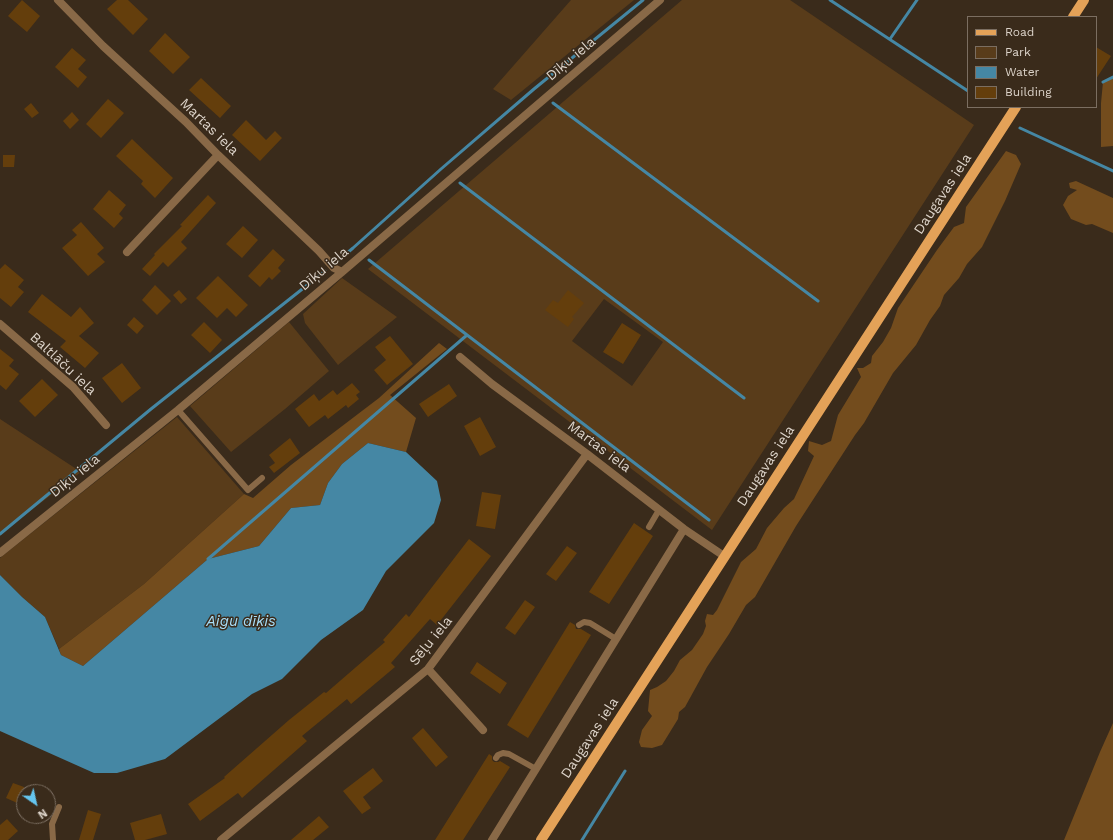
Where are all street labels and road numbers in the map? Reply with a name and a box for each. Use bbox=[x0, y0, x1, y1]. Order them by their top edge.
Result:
street label: Dīķu iela bbox=[543, 34, 599, 84]
street label: Martas iela bbox=[176, 95, 242, 159]
street label: Daugavas iela bbox=[911, 150, 975, 238]
street label: Dīķu iela bbox=[296, 244, 352, 294]
street label: Baltlāču iela bbox=[26, 329, 100, 399]
street label: Martas iela bbox=[564, 418, 634, 476]
street label: Daugavas iela bbox=[734, 422, 798, 510]
street label: Dīķu iela bbox=[47, 451, 103, 501]
street label: Sēļu iela bbox=[406, 613, 456, 669]
street label: Daugavas iela bbox=[558, 694, 622, 782]

